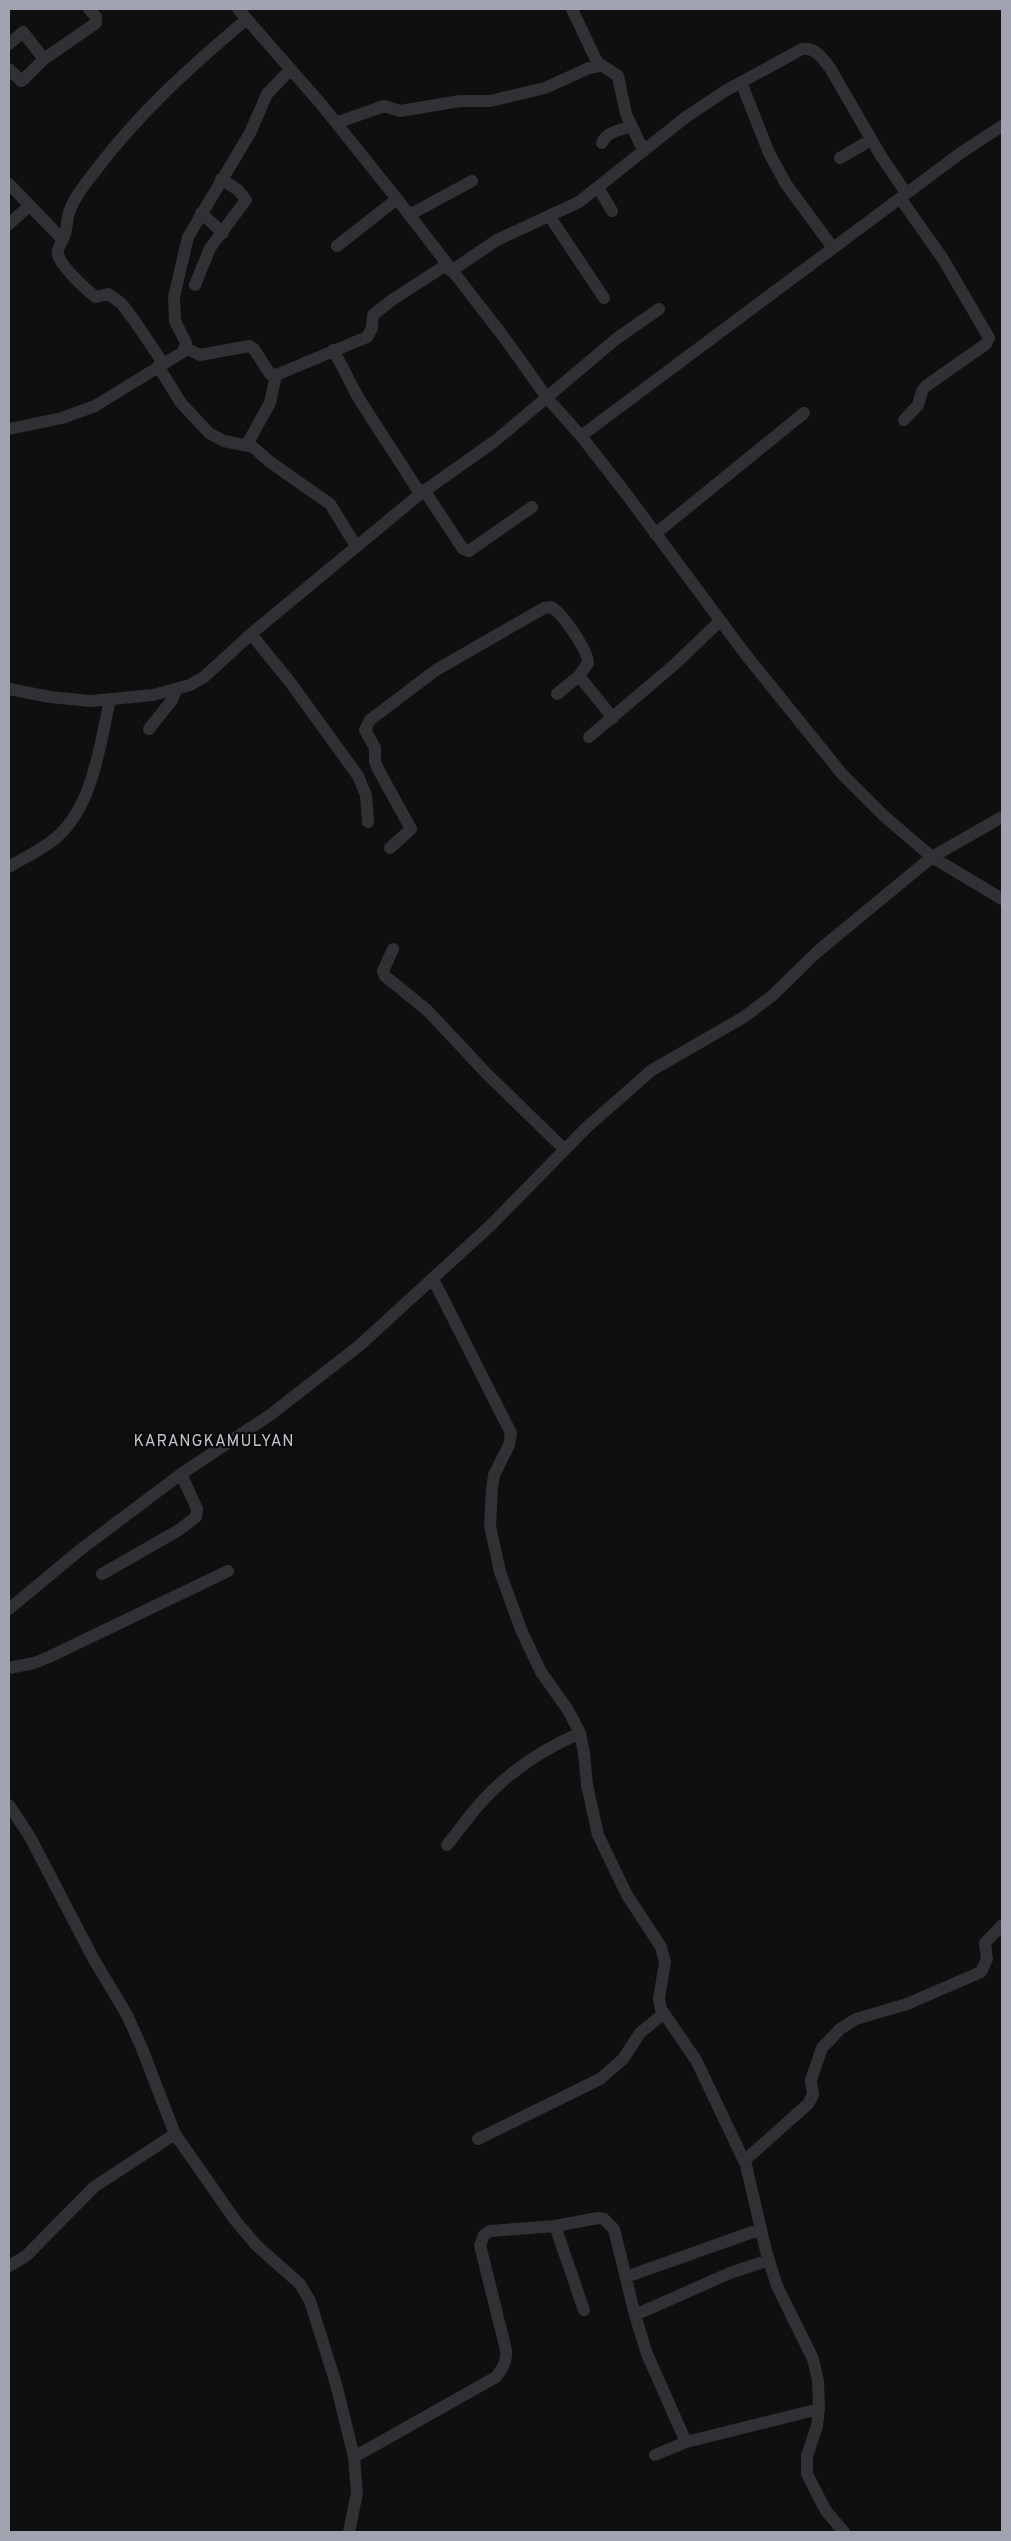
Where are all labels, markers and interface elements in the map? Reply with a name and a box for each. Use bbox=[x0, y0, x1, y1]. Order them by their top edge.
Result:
district label: KARANGKAMULYAN bbox=[133, 1432, 295, 1452]

